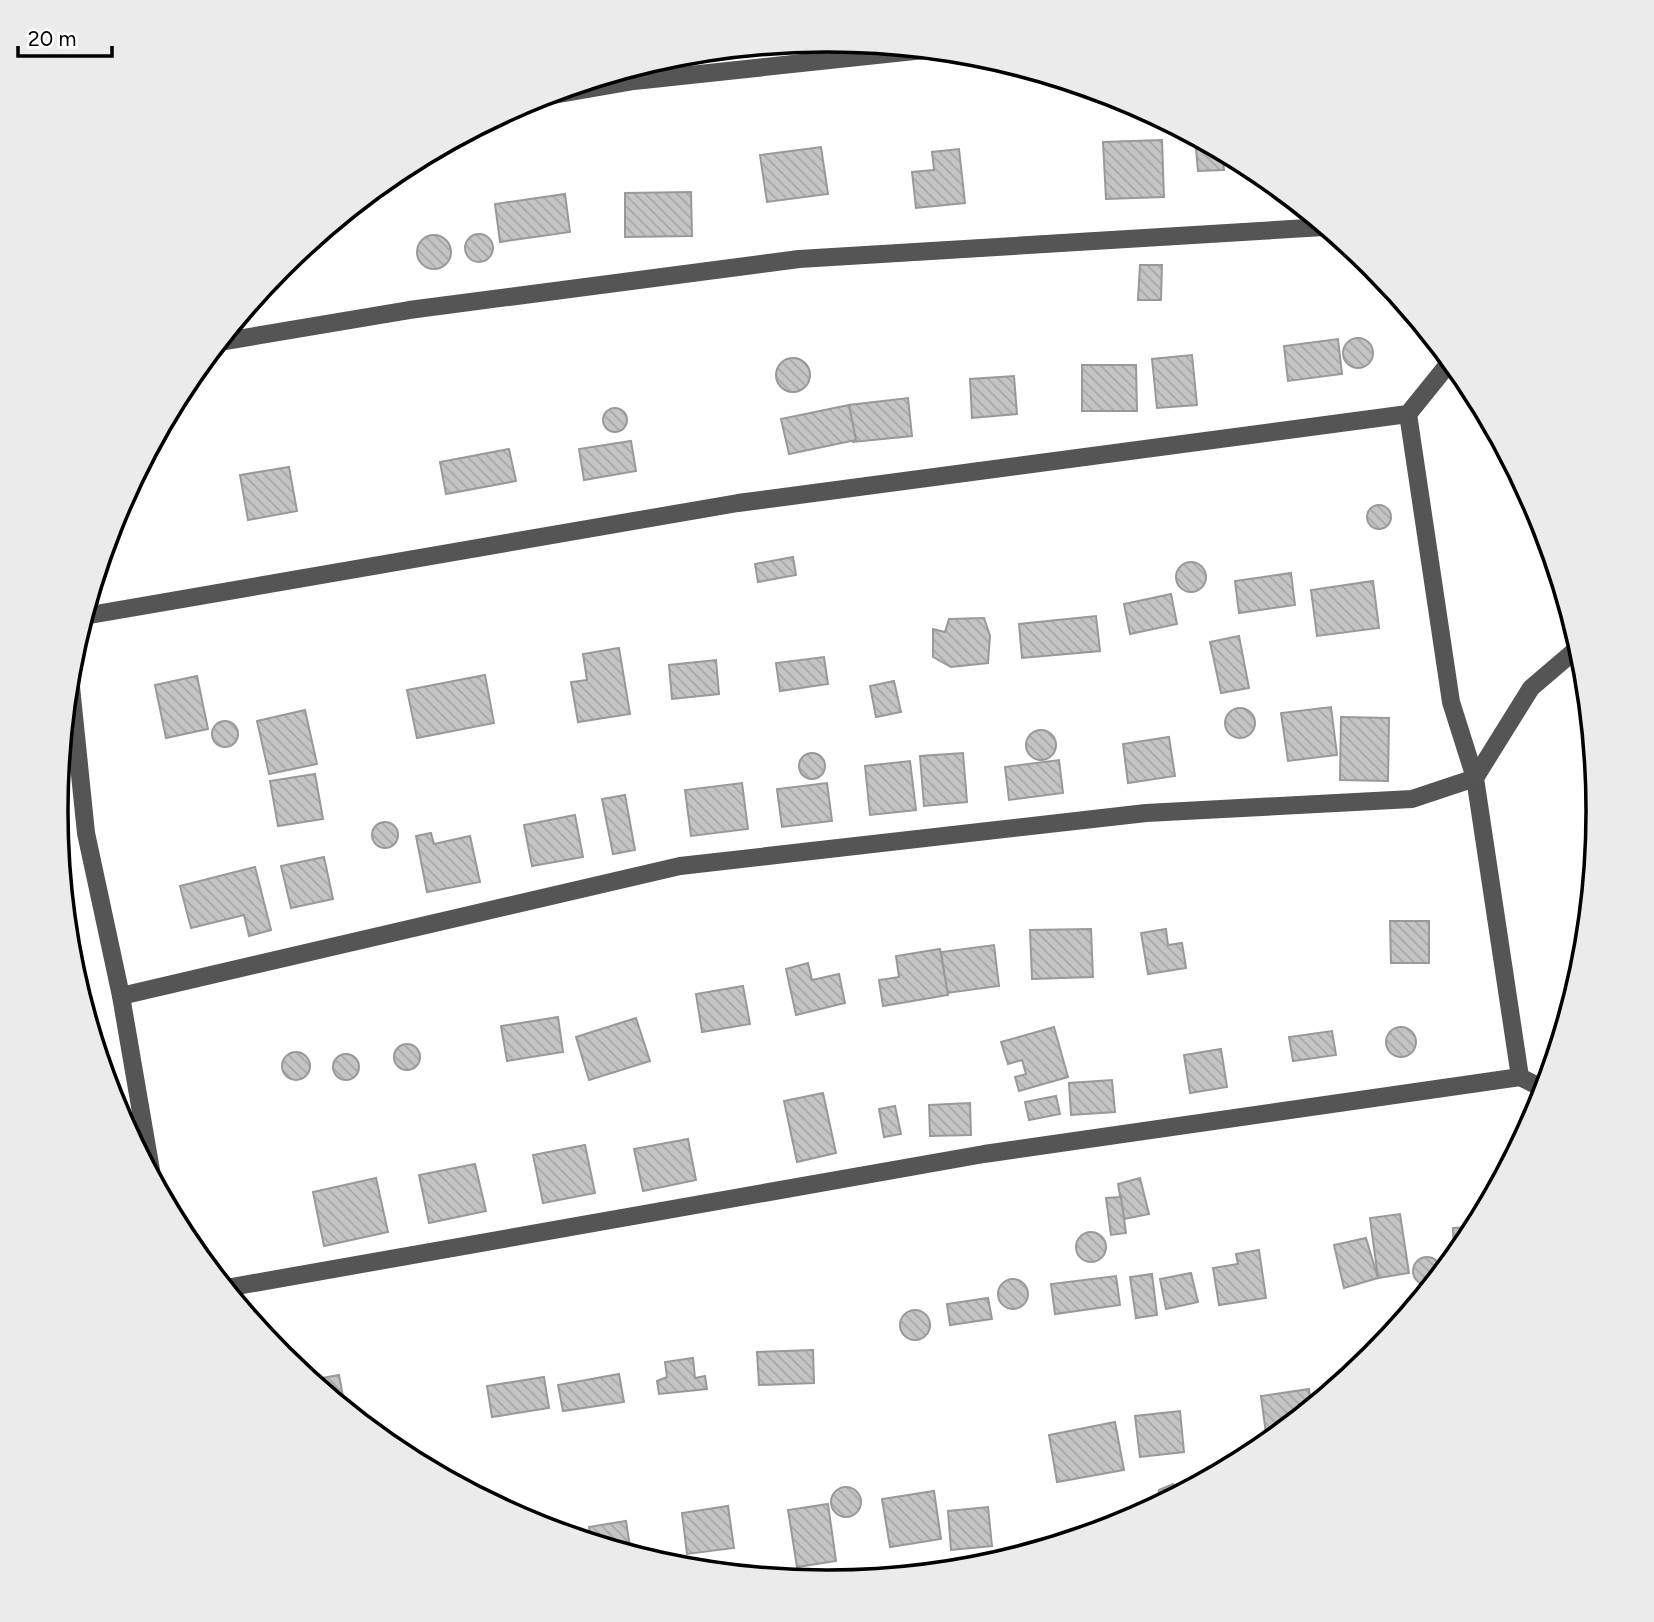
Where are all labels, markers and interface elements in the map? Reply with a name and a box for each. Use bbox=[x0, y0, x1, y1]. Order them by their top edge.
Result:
scale bar bbox=[18, 14, 112, 58]
text: 20 m bbox=[28, 26, 76, 51]

